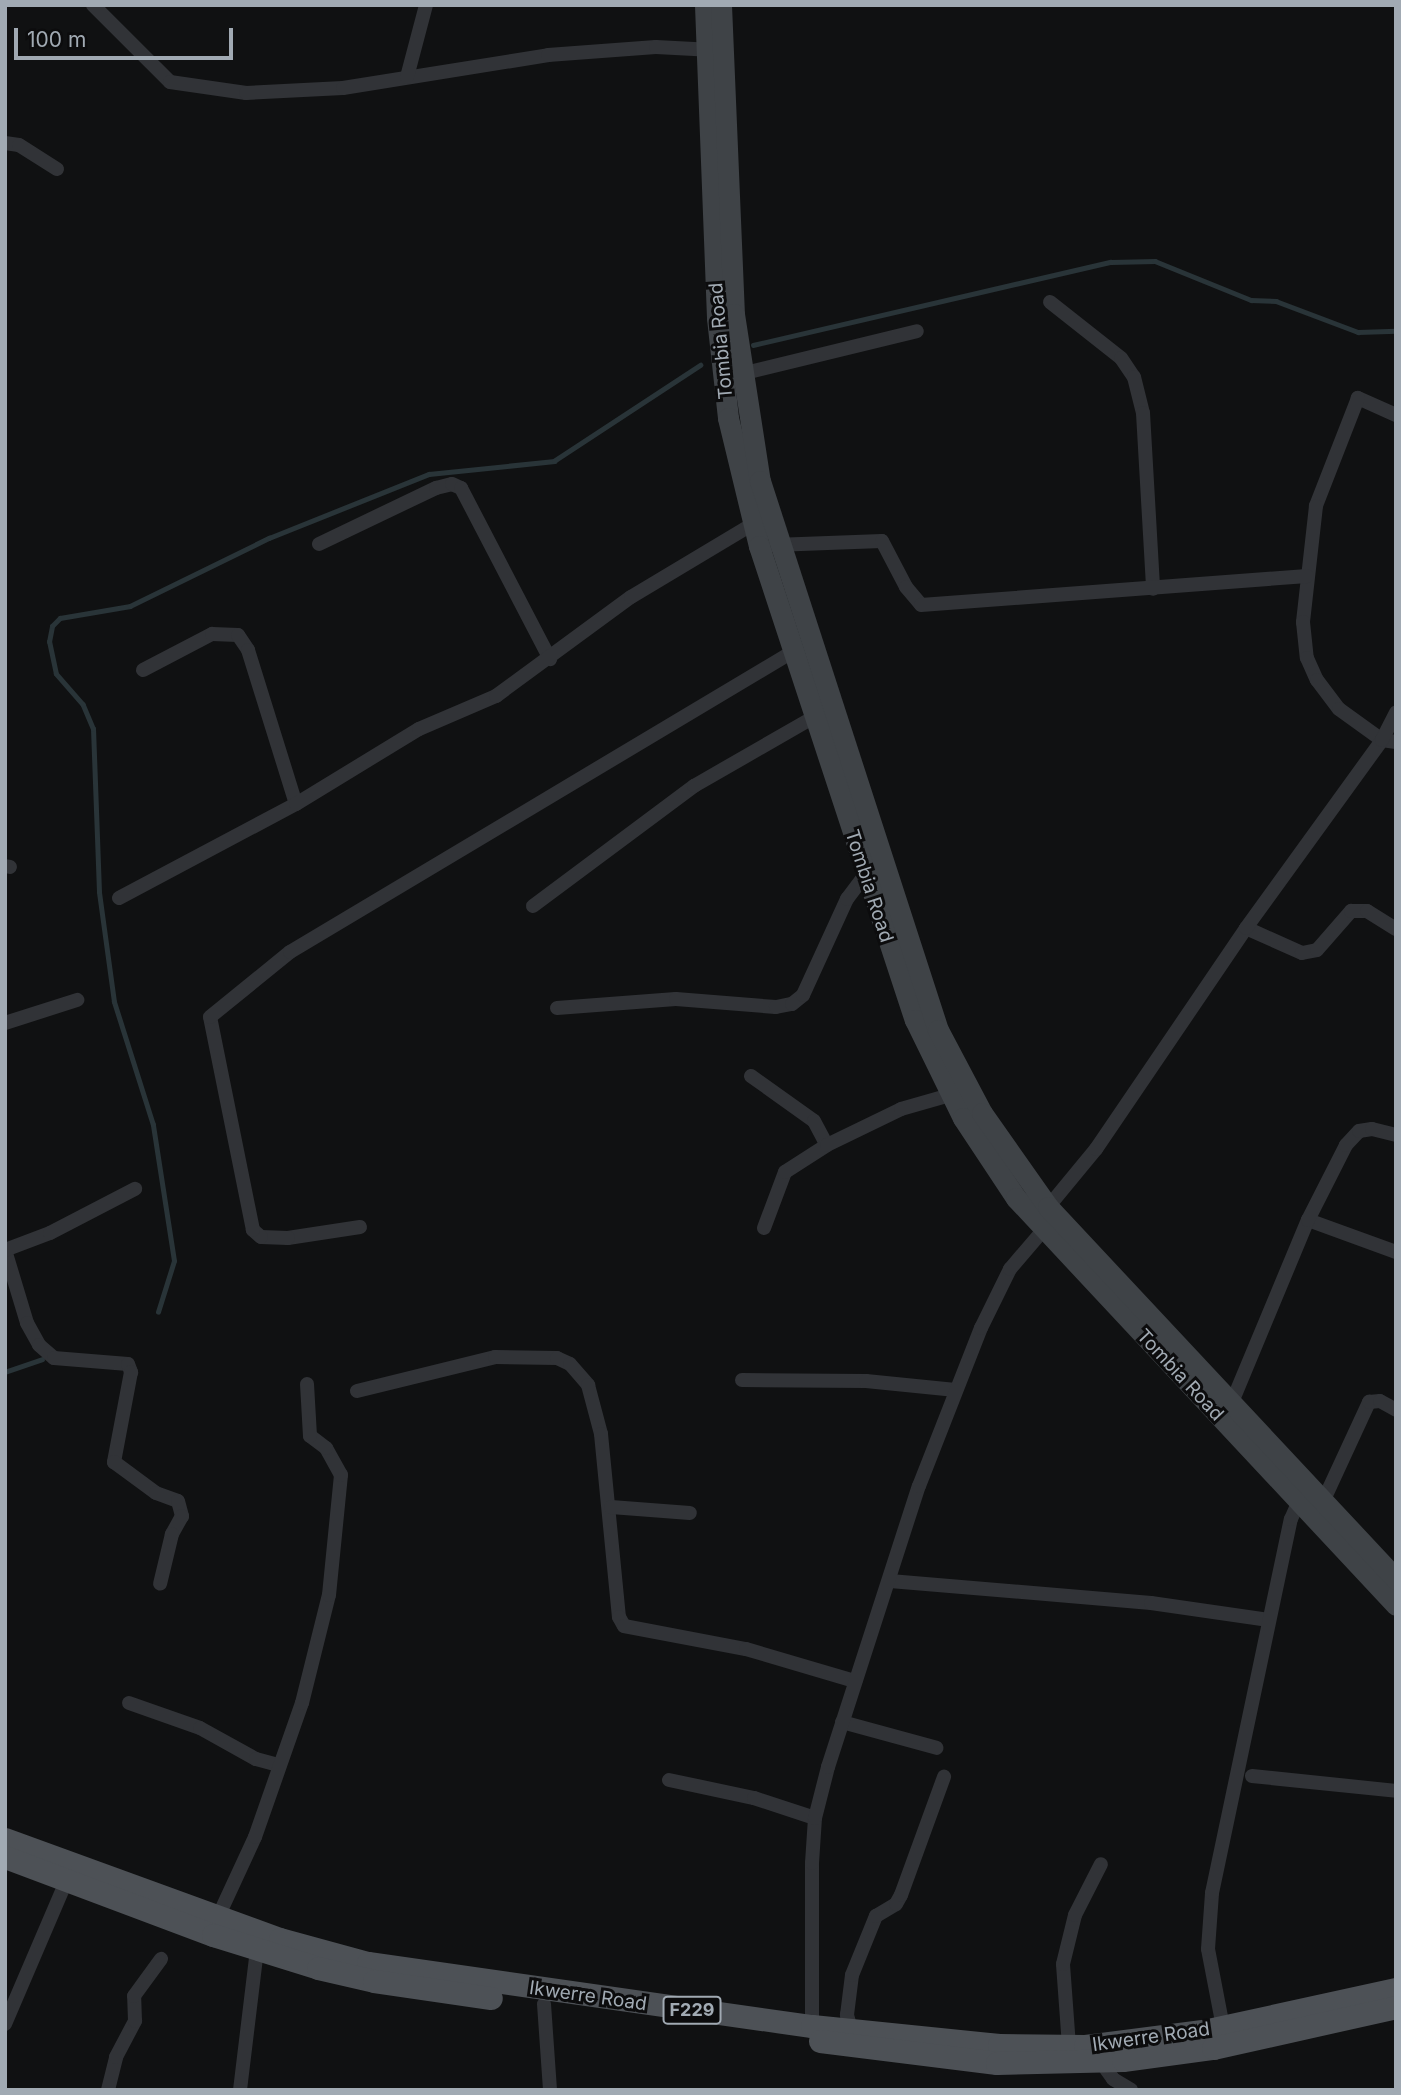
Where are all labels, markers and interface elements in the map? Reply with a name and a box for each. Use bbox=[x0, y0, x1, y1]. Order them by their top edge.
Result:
scale bar bbox=[18, 14, 236, 58]
text: 100 m bbox=[27, 27, 86, 52]
street label: Tombia Road bbox=[705, 282, 737, 400]
street label: Tombia Road bbox=[840, 827, 898, 945]
street label: Tombia Road bbox=[1132, 1324, 1228, 1426]
street label: Ikwerre Road bbox=[528, 1976, 648, 2016]
road number: F229 bbox=[662, 1996, 722, 2024]
street label: Ikwerre Road bbox=[1091, 2017, 1211, 2057]

